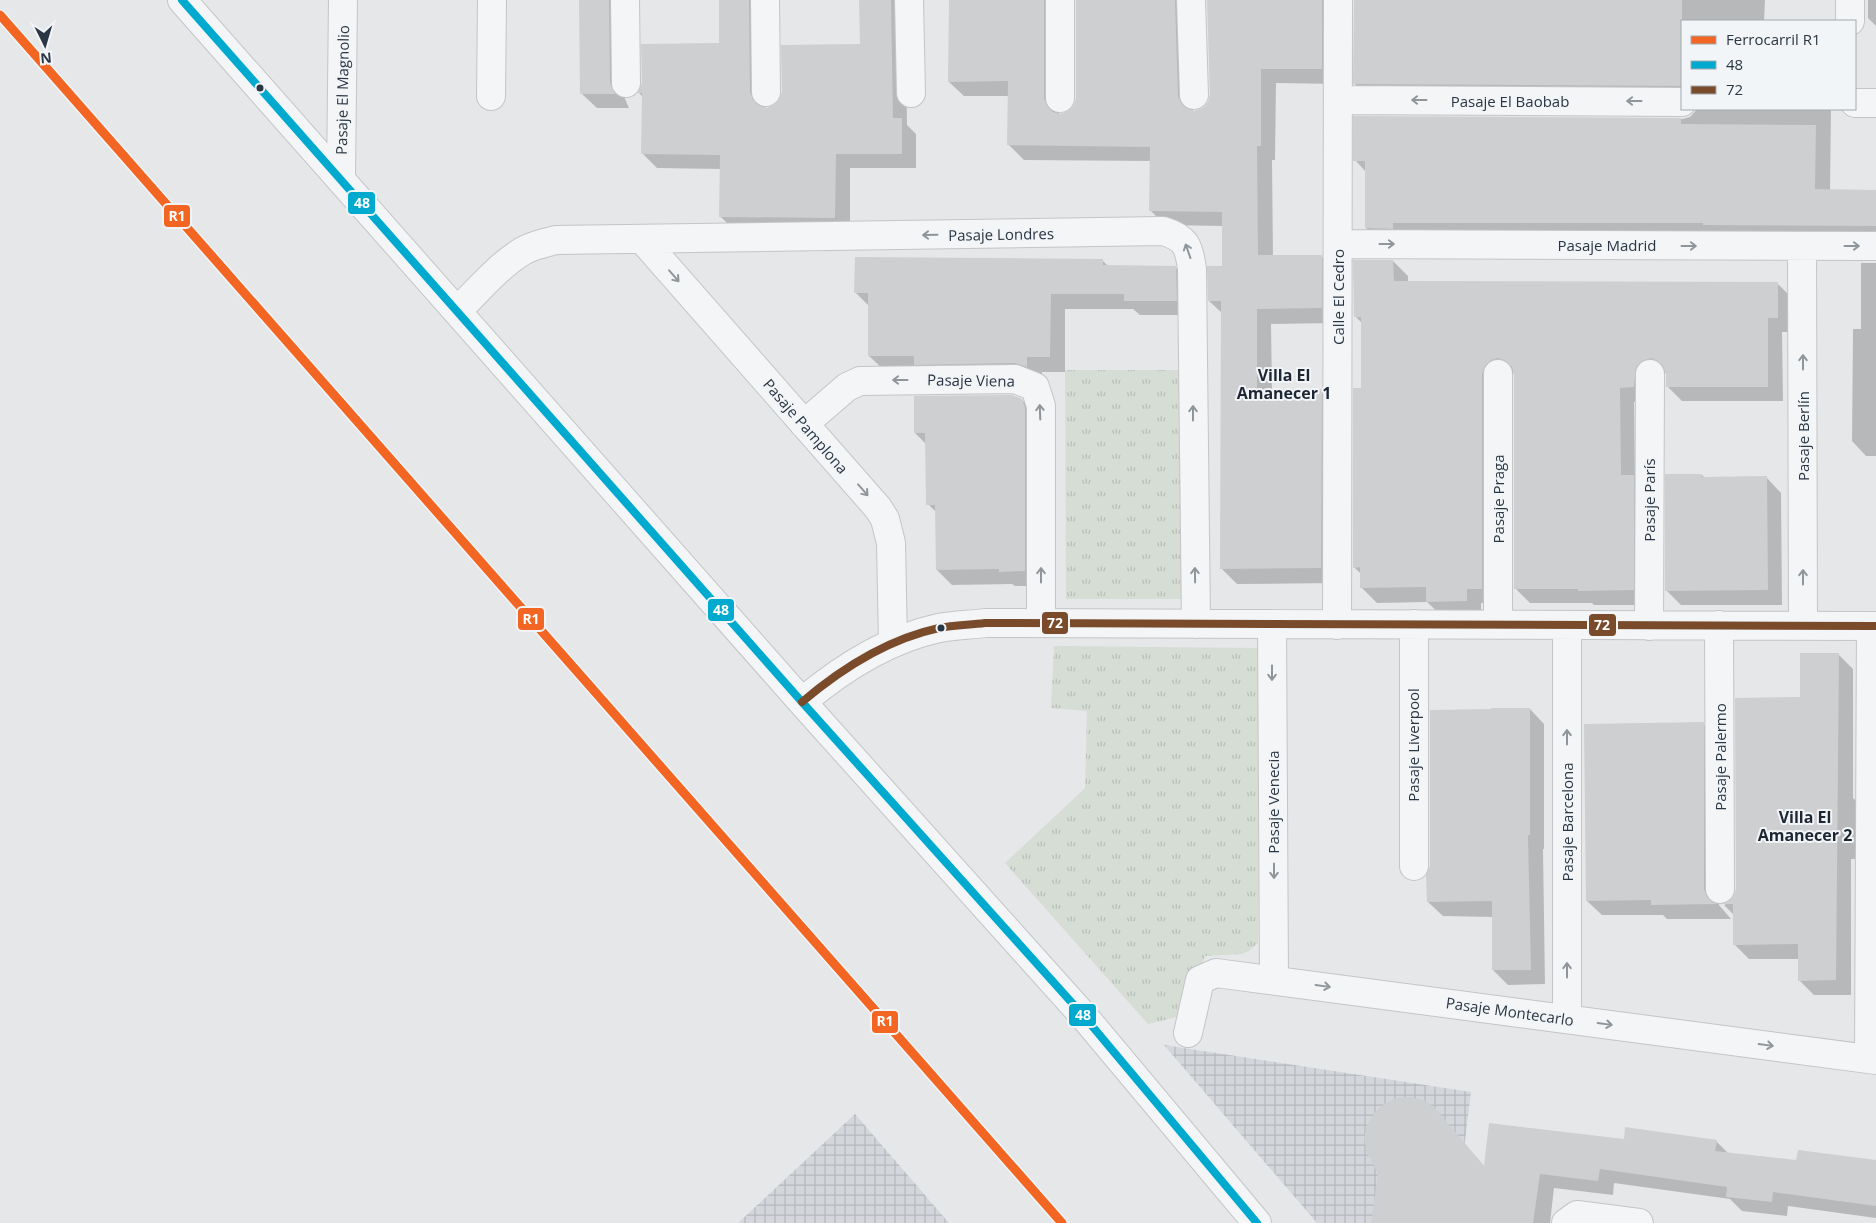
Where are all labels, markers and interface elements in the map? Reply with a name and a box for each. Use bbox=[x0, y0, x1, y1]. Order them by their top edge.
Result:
north arrow bbox=[20, 20, 70, 70]
legend bbox=[1681, 20, 1856, 110]
street label: Pasaje El Magnolio bbox=[331, 25, 353, 155]
text: Ferrocarril R1 bbox=[1726, 29, 1821, 49]
text: N bbox=[40, 48, 53, 68]
text: 48 bbox=[1726, 54, 1743, 74]
text: 72 bbox=[1726, 79, 1743, 99]
unlabelled marker bbox=[255, 83, 265, 93]
street label: Pasaje El Baobab bbox=[1451, 91, 1569, 111]
one-way arrow bbox=[1411, 95, 1427, 105]
one-way arrow bbox=[1626, 96, 1642, 106]
line badge: 48 bbox=[347, 191, 376, 215]
text: 48 bbox=[354, 193, 370, 212]
line badge: R1 bbox=[163, 204, 191, 228]
text: R1 bbox=[168, 206, 186, 225]
street label: Pasaje Londres bbox=[948, 223, 1054, 245]
one-way arrow bbox=[922, 230, 938, 240]
street label: Pasaje Madrid bbox=[1557, 235, 1657, 255]
one-way arrow bbox=[1378, 239, 1394, 249]
one-way arrow bbox=[1681, 241, 1697, 250]
one-way arrow bbox=[1843, 241, 1859, 251]
one-way arrow bbox=[1182, 243, 1192, 259]
street label: Calle El Cedro bbox=[1328, 249, 1348, 345]
one-way arrow bbox=[669, 269, 680, 282]
one-way arrow bbox=[1798, 354, 1808, 370]
district label: Villa El Amanecer 1 bbox=[1237, 364, 1331, 404]
street label: Pasaje Viena bbox=[927, 369, 1015, 391]
street label: Pasaje Pamplona bbox=[759, 374, 853, 478]
one-way arrow bbox=[892, 375, 908, 385]
street label: Pasaje Berlín bbox=[1793, 391, 1813, 481]
one-way arrow bbox=[1036, 404, 1045, 420]
one-way arrow bbox=[1188, 405, 1198, 421]
street label: Pasaje Praga bbox=[1488, 455, 1508, 543]
street label: Pasaje París bbox=[1639, 458, 1659, 542]
one-way arrow bbox=[857, 484, 868, 497]
one-way arrow bbox=[1036, 567, 1046, 583]
one-way arrow bbox=[1190, 567, 1200, 584]
one-way arrow bbox=[1798, 569, 1808, 586]
line badge: 48 bbox=[707, 598, 735, 622]
text: 48 bbox=[713, 600, 729, 619]
line badge: R1 bbox=[517, 607, 545, 631]
text: R1 bbox=[522, 609, 540, 628]
line badge: 72 bbox=[1041, 611, 1069, 635]
text: 72 bbox=[1047, 613, 1063, 632]
line badge: 72 bbox=[1588, 613, 1617, 637]
text: 72 bbox=[1594, 615, 1610, 634]
unlabelled marker bbox=[936, 623, 946, 633]
one-way arrow bbox=[1267, 664, 1277, 681]
street label: Pasaje Liverpool bbox=[1403, 688, 1423, 802]
street label: Pasaje Palermo bbox=[1710, 703, 1730, 811]
one-way arrow bbox=[1562, 730, 1572, 746]
street label: Pasaje Venecia bbox=[1263, 750, 1283, 854]
street label: Pasaje Barcelona bbox=[1557, 762, 1577, 882]
district label: Villa El Amanecer 2 bbox=[1758, 806, 1852, 846]
one-way arrow bbox=[1269, 862, 1278, 878]
one-way arrow bbox=[1562, 962, 1572, 978]
one-way arrow bbox=[1314, 981, 1330, 991]
street label: Pasaje Montecarlo bbox=[1445, 992, 1575, 1030]
line badge: 48 bbox=[1068, 1003, 1097, 1027]
text: 48 bbox=[1075, 1005, 1091, 1024]
line badge: R1 bbox=[871, 1010, 899, 1034]
text: R1 bbox=[876, 1011, 894, 1030]
one-way arrow bbox=[1597, 1019, 1613, 1029]
one-way arrow bbox=[1758, 1040, 1774, 1050]

